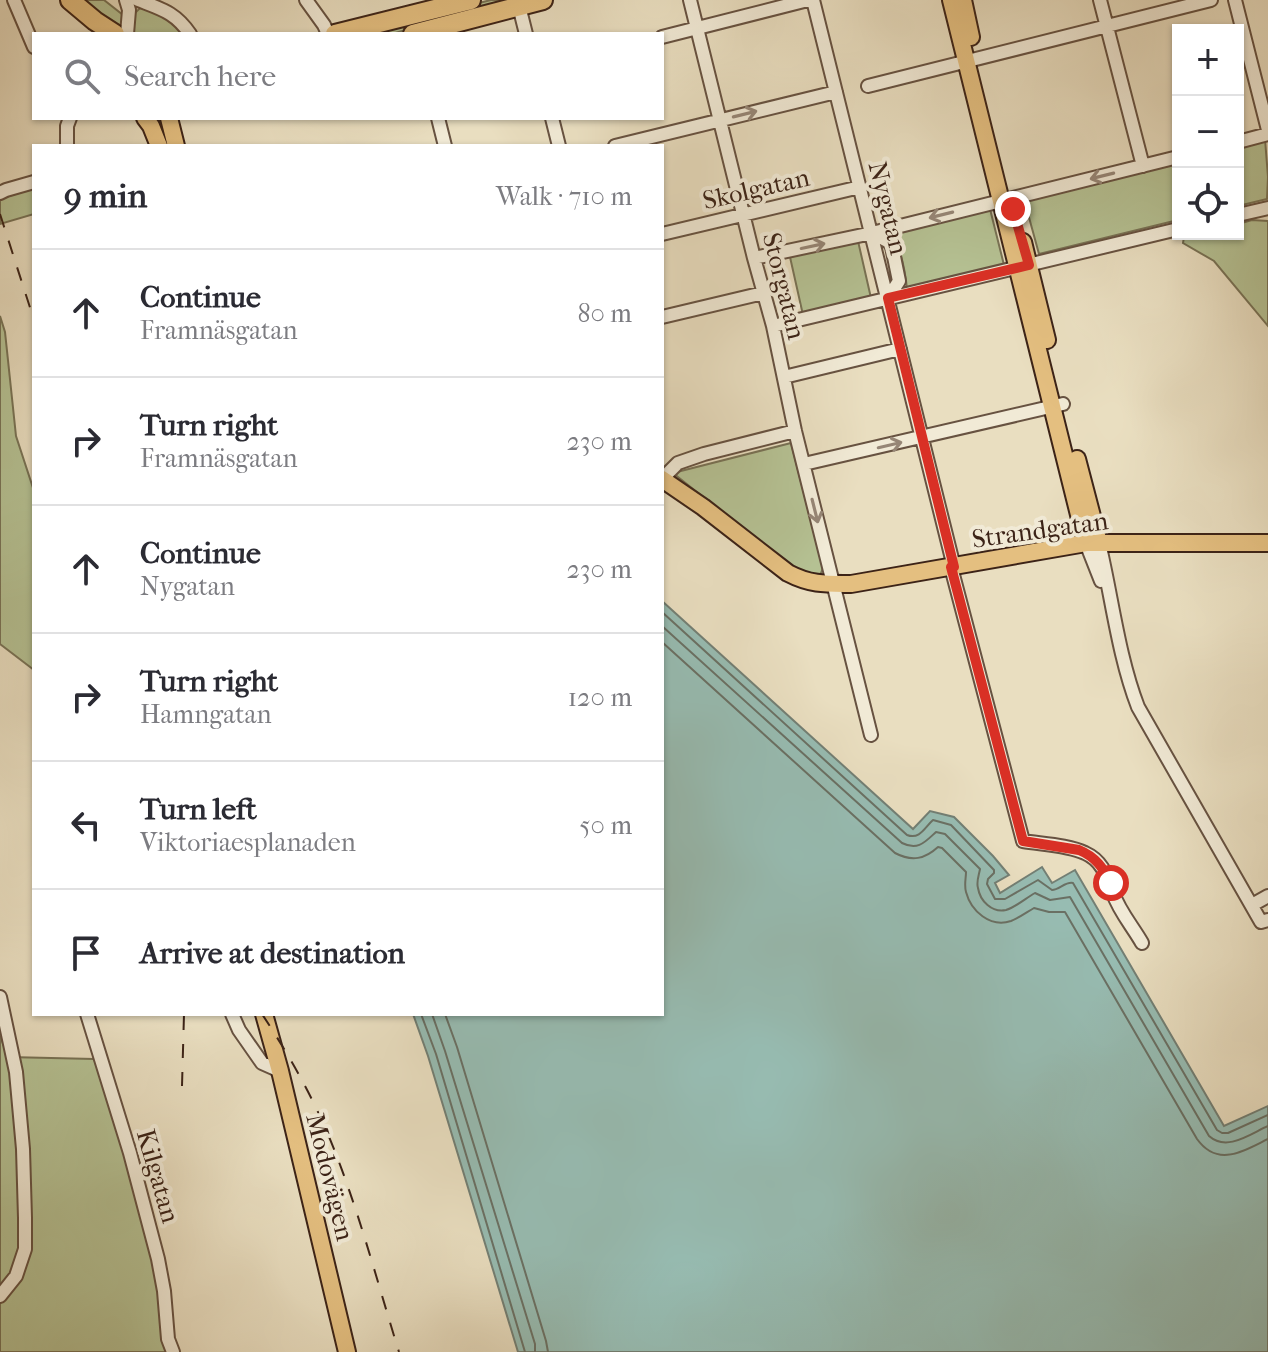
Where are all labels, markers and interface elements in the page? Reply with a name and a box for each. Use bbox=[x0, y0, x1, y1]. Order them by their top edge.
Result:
map controls bbox=[1172, 24, 1244, 240]
button: + bbox=[1172, 24, 1244, 96]
search box bbox=[32, 32, 664, 120]
icon: search bbox=[60, 54, 104, 98]
text: Search here bbox=[124, 59, 276, 94]
button: − bbox=[1172, 96, 1244, 168]
one-way arrow bbox=[732, 106, 758, 121]
street label: Nygatan bbox=[861, 158, 915, 258]
street label: Skolgatan bbox=[700, 162, 812, 216]
button: locate bbox=[1172, 168, 1244, 240]
one-way arrow bbox=[1090, 169, 1116, 184]
text: 9 min bbox=[64, 176, 147, 216]
text: Walk · 710 m bbox=[496, 181, 632, 212]
route end bbox=[995, 191, 1031, 227]
one-way arrow bbox=[929, 208, 954, 223]
street label: Storgatan bbox=[756, 229, 812, 343]
one-way arrow bbox=[800, 238, 825, 253]
text: Continue bbox=[140, 280, 261, 315]
icon: ahead bbox=[64, 291, 108, 335]
text: 80 m bbox=[577, 298, 632, 329]
text: Framnäsgatan bbox=[140, 315, 298, 346]
text: Turn right bbox=[140, 408, 278, 443]
icon: right bbox=[64, 419, 108, 463]
text: 230 m bbox=[566, 426, 632, 457]
one-way arrow bbox=[876, 437, 902, 452]
text: Framnäsgatan bbox=[140, 443, 298, 474]
one-way arrow bbox=[809, 498, 824, 524]
street label: Strandgatan bbox=[970, 505, 1110, 555]
text: Continue bbox=[140, 536, 261, 571]
icon: ahead bbox=[64, 547, 108, 591]
text: 230 m bbox=[566, 554, 632, 585]
text: Nygatan bbox=[140, 571, 235, 602]
text: Turn right bbox=[140, 664, 278, 699]
icon: right bbox=[64, 675, 108, 719]
text: 120 m bbox=[568, 682, 632, 713]
text: Hamngatan bbox=[140, 699, 272, 730]
text: Turn left bbox=[140, 792, 257, 827]
icon: left bbox=[64, 803, 108, 847]
text: 50 m bbox=[579, 810, 632, 841]
text: Viktoriaesplanaden bbox=[140, 827, 356, 858]
route start bbox=[1093, 865, 1129, 901]
icon: arrive bbox=[64, 931, 108, 975]
text: Arrive at destination bbox=[140, 936, 405, 971]
street label: Modovägen bbox=[299, 1110, 361, 1244]
street label: Kilgatan bbox=[130, 1126, 186, 1226]

